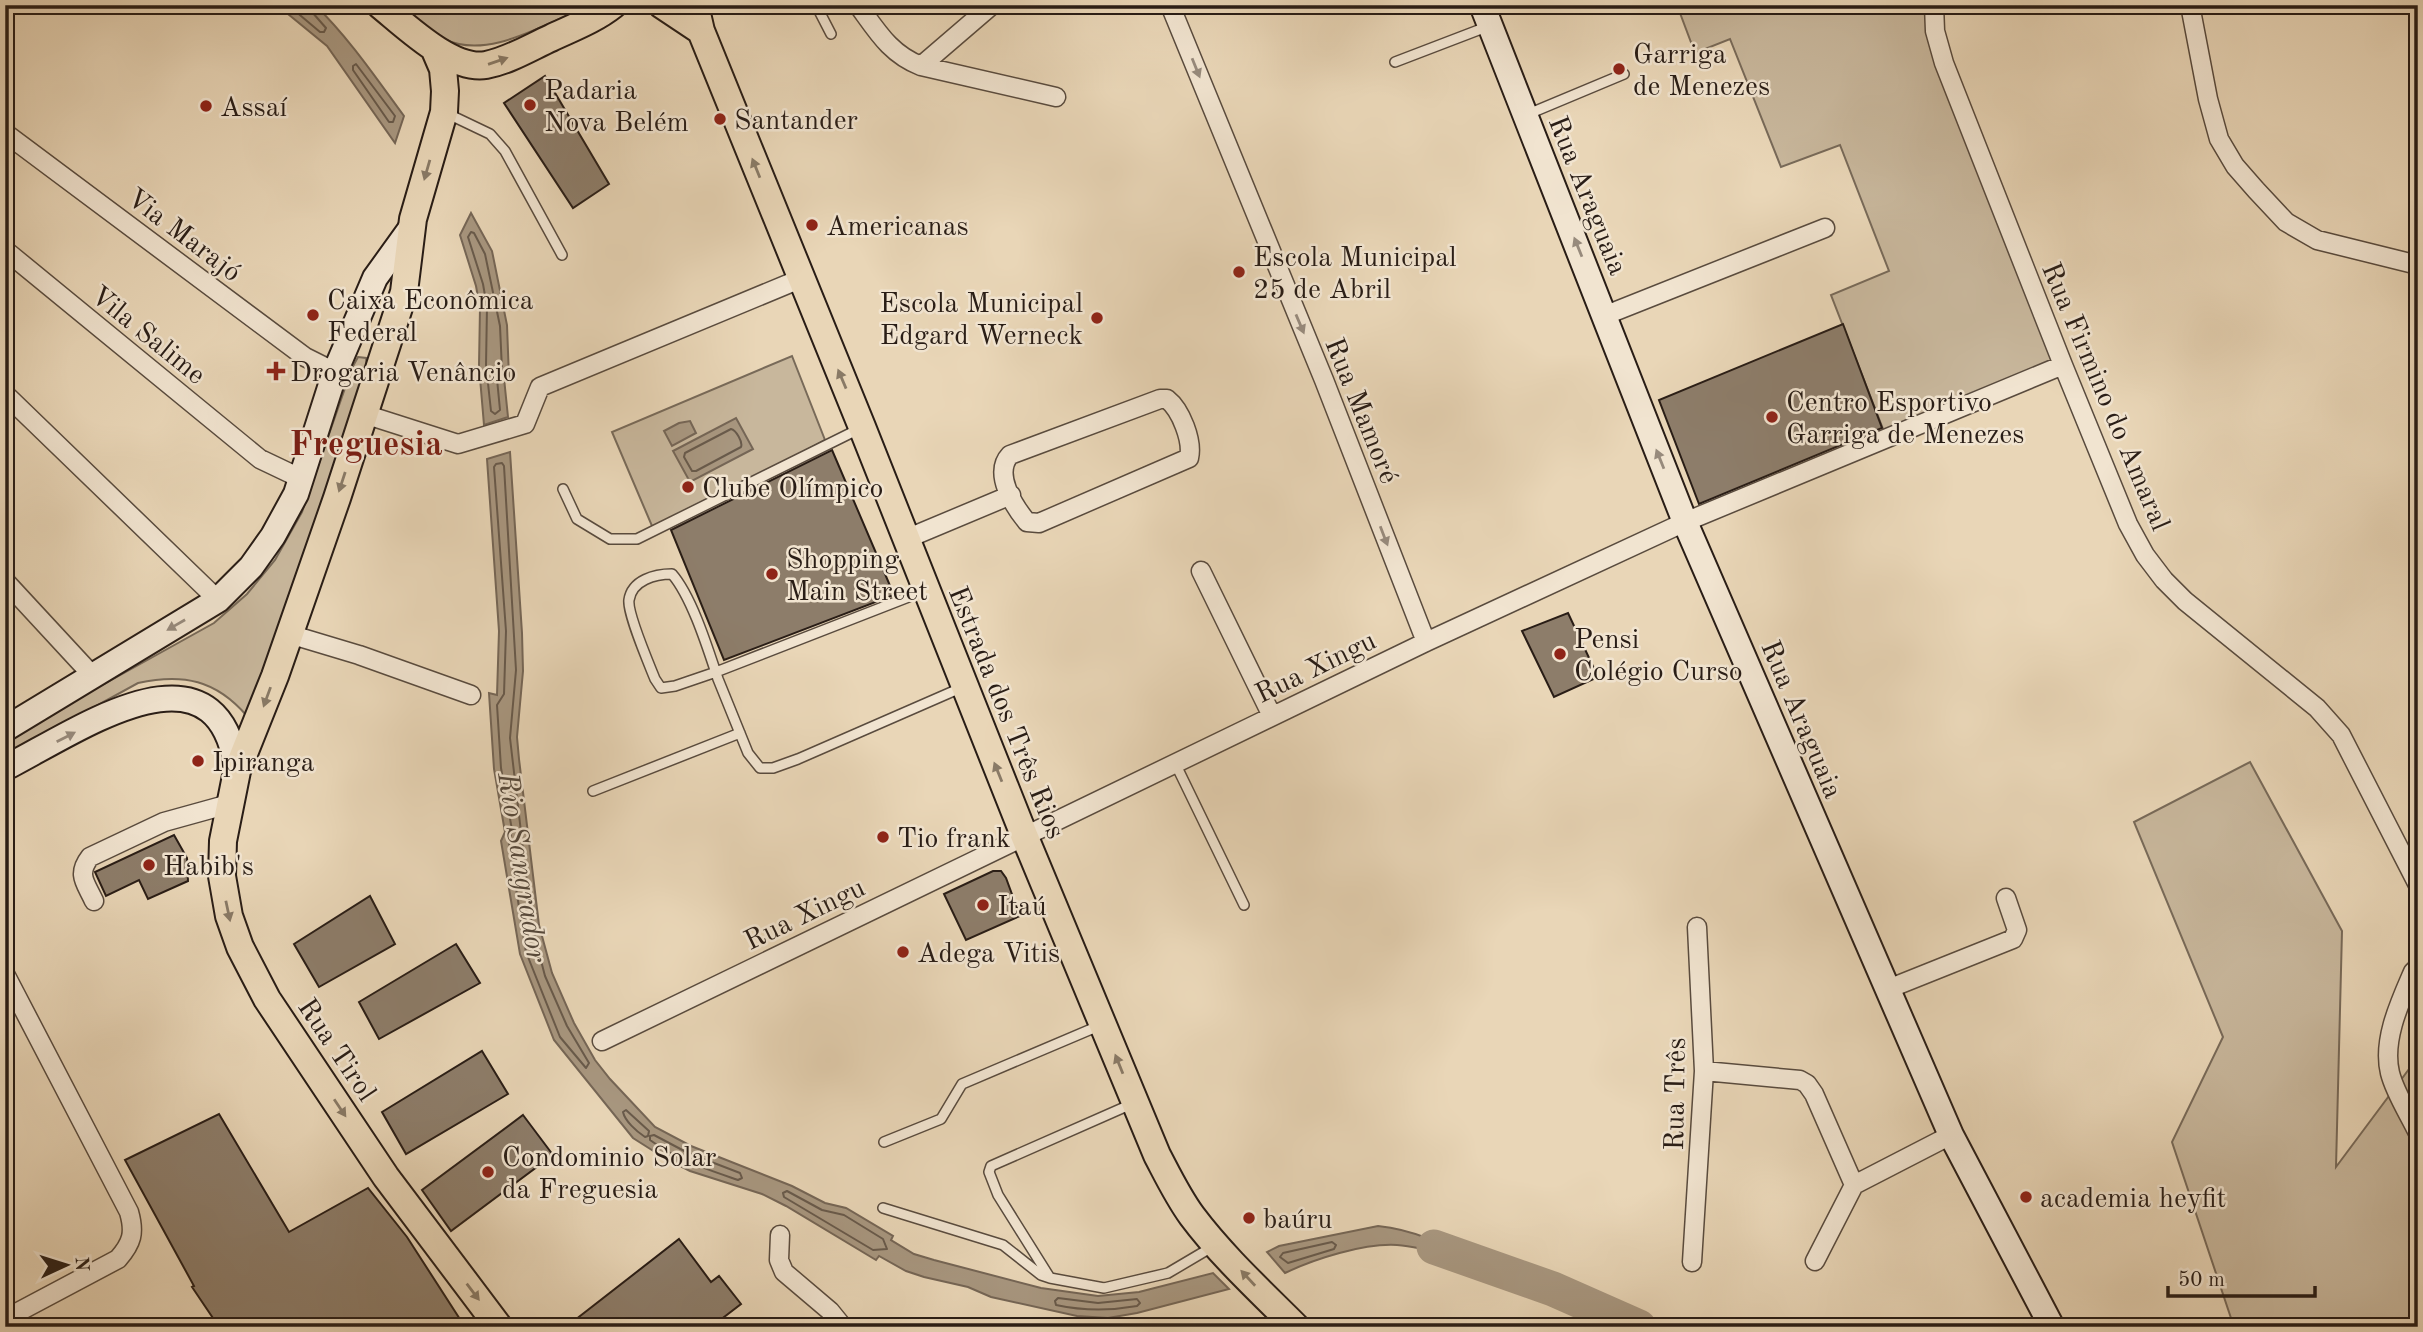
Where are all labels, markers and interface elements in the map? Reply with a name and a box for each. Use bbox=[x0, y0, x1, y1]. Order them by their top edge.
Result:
place label: Garriga de Menezes bbox=[1633, 42, 1770, 102]
one-way arrow bbox=[487, 55, 508, 66]
one-way arrow bbox=[1190, 58, 1201, 79]
marker: Garriga de Menezes bbox=[1611, 61, 1627, 77]
place label: Padaria Nova Belém bbox=[544, 78, 689, 138]
place label: Assaí bbox=[220, 95, 288, 123]
marker: Padaria Nova Belém bbox=[522, 97, 538, 113]
marker: Assaí bbox=[198, 98, 214, 114]
place label: Santander bbox=[734, 108, 858, 136]
marker: Santander bbox=[712, 111, 728, 127]
street label: Rua Araguaia bbox=[1542, 113, 1631, 280]
one-way arrow bbox=[750, 158, 761, 179]
one-way arrow bbox=[422, 160, 432, 181]
street label: Via Marajó bbox=[121, 185, 246, 288]
place label: Americanas bbox=[826, 214, 969, 242]
marker: Americanas bbox=[804, 217, 820, 233]
one-way arrow bbox=[1572, 236, 1583, 257]
place label: Escola Municipal 25 de Abril bbox=[1253, 245, 1457, 305]
street label: Rua Firmino do Amaral bbox=[2035, 259, 2173, 535]
marker: Escola Municipal 25 de Abril bbox=[1231, 264, 1247, 280]
street label: Vila Salime bbox=[84, 282, 210, 391]
place label: Caixa Econômica Federal bbox=[327, 288, 534, 348]
place label: Escola Municipal Edgard Werneck bbox=[879, 291, 1083, 351]
marker: Caixa Econômica Federal bbox=[305, 307, 321, 323]
marker: Escola Municipal Edgard Werneck bbox=[1089, 310, 1105, 326]
one-way arrow bbox=[1295, 314, 1306, 335]
street label: Rua Mamoré bbox=[1318, 334, 1402, 488]
place label: Drogaria Venâncio bbox=[290, 360, 516, 388]
marker: Drogaria Venâncio bbox=[268, 363, 284, 379]
one-way arrow bbox=[836, 368, 847, 389]
place label: Centro Esportivo Garriga de Menezes bbox=[1786, 390, 2024, 450]
marker: Centro Esportivo Garriga de Menezes bbox=[1764, 409, 1780, 425]
district label: Freguesia bbox=[289, 428, 443, 463]
one-way arrow bbox=[1655, 448, 1666, 469]
one-way arrow bbox=[337, 472, 347, 493]
place label: Clube Olímpico bbox=[702, 476, 883, 504]
marker: Clube Olímpico bbox=[680, 479, 696, 495]
one-way arrow bbox=[1379, 525, 1390, 546]
place label: Shopping Main Street bbox=[786, 547, 928, 607]
marker: Shopping Main Street bbox=[764, 566, 780, 582]
street label: Estrada dos Três Rios bbox=[942, 583, 1069, 843]
one-way arrow bbox=[167, 619, 186, 631]
place label: Pensi Colégio Curso bbox=[1574, 627, 1743, 687]
street label: Rua Xingu bbox=[1252, 628, 1381, 710]
street label: Rua Araguaia bbox=[1754, 637, 1846, 803]
marker: Pensi Colégio Curso bbox=[1552, 646, 1568, 662]
one-way arrow bbox=[261, 686, 272, 707]
one-way arrow bbox=[56, 731, 76, 742]
place label: Ipiranga bbox=[212, 750, 315, 778]
marker: Ipiranga bbox=[190, 753, 206, 769]
one-way arrow bbox=[993, 761, 1004, 782]
water label: Rio Sangrador bbox=[491, 769, 551, 965]
place label: Tio frank bbox=[897, 826, 1011, 854]
marker: Tio frank bbox=[875, 829, 891, 845]
place label: Habib's bbox=[163, 854, 254, 882]
marker: Habib's bbox=[141, 857, 157, 873]
street label: Rua Xingu bbox=[741, 875, 870, 957]
place label: Itaú bbox=[997, 894, 1047, 922]
marker: Itaú bbox=[975, 897, 991, 913]
one-way arrow bbox=[223, 900, 234, 922]
place label: Adega Vitis bbox=[917, 941, 1060, 969]
marker: Adega Vitis bbox=[895, 944, 911, 960]
street label: Rua Tirol bbox=[291, 994, 380, 1107]
street label: Rua Três bbox=[1662, 1037, 1692, 1151]
one-way arrow bbox=[1114, 1054, 1125, 1075]
one-way arrow bbox=[333, 1098, 346, 1118]
place label: Condominio Solar da Freguesia bbox=[502, 1145, 717, 1205]
marker: Condominio Solar da Freguesia bbox=[480, 1164, 496, 1180]
place label: academia heyfit bbox=[2040, 1186, 2226, 1214]
marker: academia heyfit bbox=[2018, 1189, 2034, 1205]
place label: baúru bbox=[1263, 1207, 1333, 1235]
marker: baúru bbox=[1241, 1210, 1257, 1226]
north arrow bbox=[32, 1230, 102, 1300]
scale bar bbox=[2168, 1255, 2314, 1299]
text: N bbox=[70, 1256, 90, 1272]
one-way arrow bbox=[1240, 1270, 1256, 1287]
text: 50 m bbox=[2178, 1270, 2225, 1291]
one-way arrow bbox=[465, 1283, 480, 1301]

